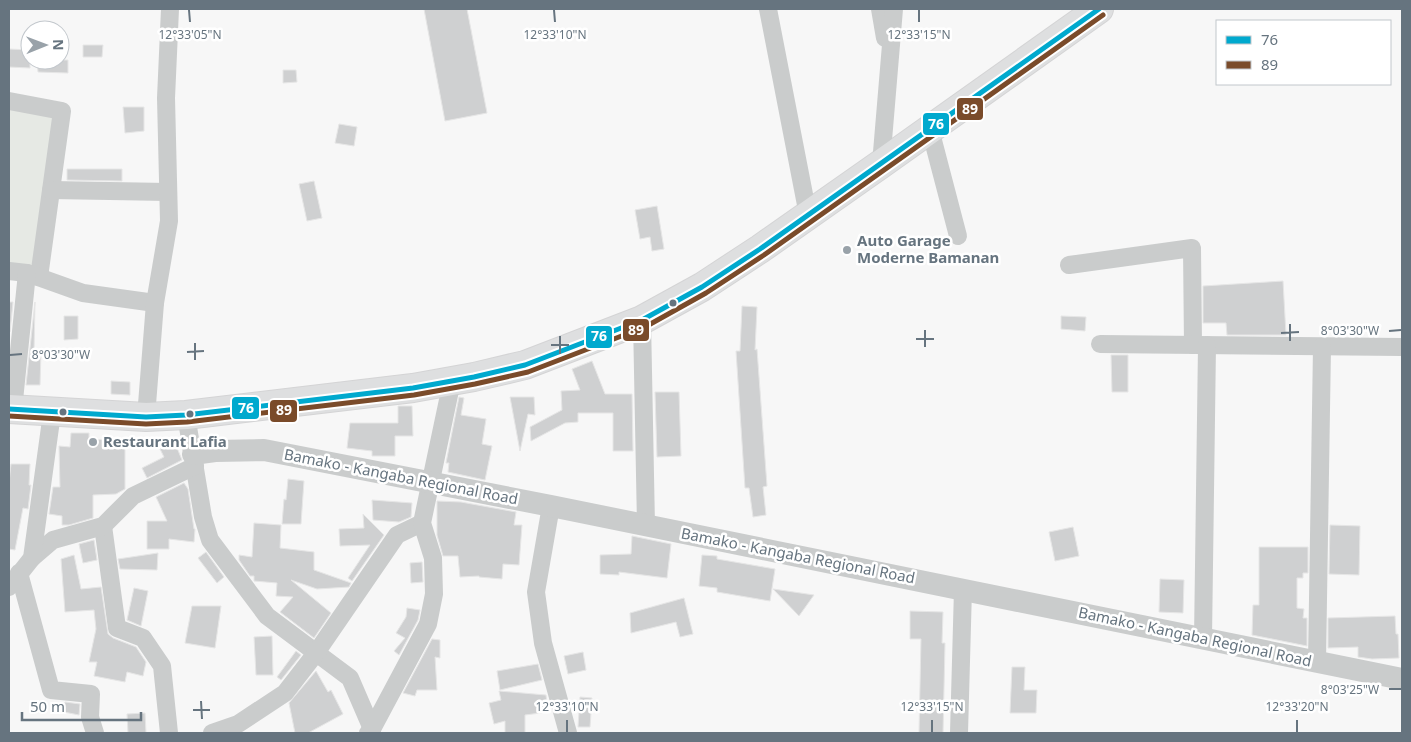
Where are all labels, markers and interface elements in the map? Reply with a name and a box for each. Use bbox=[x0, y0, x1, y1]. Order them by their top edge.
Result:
north arrow bbox=[20, 20, 70, 70]
legend bbox=[1216, 20, 1391, 85]
text: 12°33'05"N bbox=[158, 26, 222, 43]
text: 12°33'10"N bbox=[523, 26, 587, 43]
text: 12°33'15"N bbox=[887, 26, 951, 43]
text: 76 bbox=[1261, 29, 1278, 49]
text: N bbox=[49, 39, 68, 51]
text: 89 bbox=[1261, 54, 1278, 74]
line badge: 89 bbox=[956, 97, 984, 121]
text: 89 bbox=[962, 99, 978, 118]
line badge: 76 bbox=[922, 112, 950, 136]
text: 76 bbox=[928, 114, 944, 133]
place label: Auto Garage Moderne Bamanan bbox=[857, 230, 999, 267]
marker: Auto Garage Moderne Bamanan bbox=[841, 244, 853, 256]
unlabelled marker bbox=[668, 298, 678, 308]
line badge: 89 bbox=[622, 318, 650, 342]
text: 89 bbox=[628, 320, 644, 339]
text: 8°03'30"W bbox=[1321, 322, 1379, 339]
line badge: 76 bbox=[585, 325, 613, 349]
text: 76 bbox=[591, 326, 607, 345]
text: 8°03'30"W bbox=[32, 346, 90, 363]
line badge: 76 bbox=[231, 396, 260, 420]
text: 76 bbox=[238, 398, 254, 417]
line badge: 89 bbox=[269, 399, 298, 423]
text: 89 bbox=[276, 400, 292, 419]
unlabelled marker bbox=[58, 407, 68, 417]
unlabelled marker bbox=[185, 409, 195, 419]
place label: Restaurant Lafia bbox=[103, 431, 227, 451]
marker: Restaurant Lafia bbox=[87, 436, 99, 448]
street label: Bamako - Kangaba Regional Road bbox=[282, 444, 520, 509]
street label: Bamako - Kangaba Regional Road bbox=[679, 523, 917, 588]
street label: Bamako - Kangaba Regional Road bbox=[1077, 602, 1314, 671]
text: 8°03'25"W bbox=[1321, 681, 1379, 698]
scale bar bbox=[22, 690, 141, 722]
text: 50 m bbox=[30, 696, 65, 716]
text: 12°33'10"N bbox=[535, 698, 599, 715]
text: 12°33'15"N bbox=[900, 698, 964, 715]
text: 12°33'20"N bbox=[1265, 698, 1329, 715]

